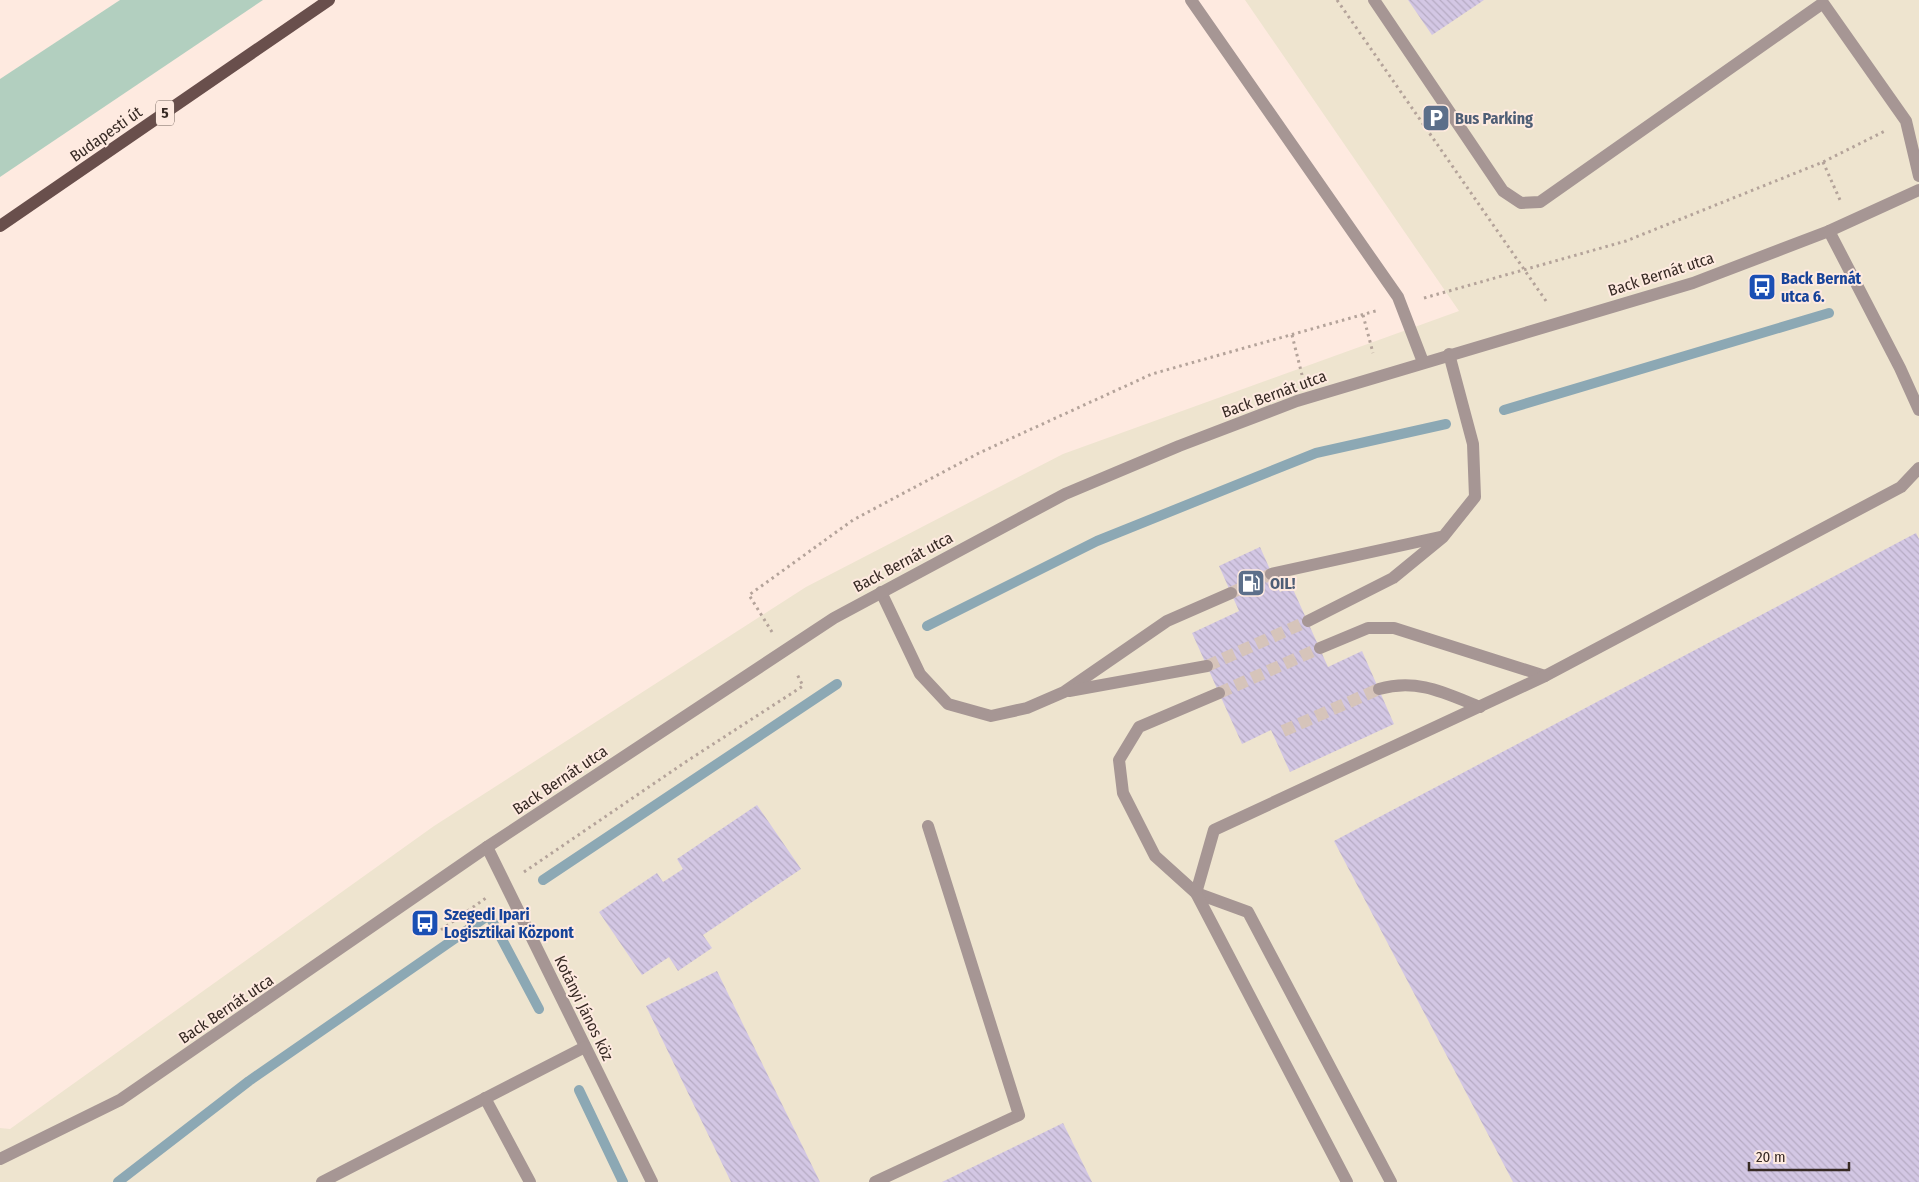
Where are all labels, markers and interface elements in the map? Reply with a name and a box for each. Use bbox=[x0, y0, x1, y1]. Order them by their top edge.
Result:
road number: 5 bbox=[156, 100, 174, 126]
street label: Budapesti út bbox=[66, 102, 146, 166]
parking icon: Bus Parking bbox=[1421, 103, 1451, 133]
place label: Bus Parking bbox=[1455, 109, 1533, 128]
street label: Back Bernát utca bbox=[1606, 248, 1716, 300]
place label: Back Bernát utca 6. bbox=[1781, 269, 1862, 306]
bus stop icon: Back Bernát utca 6. bbox=[1747, 272, 1777, 302]
street label: Back Bernát utca bbox=[1219, 366, 1329, 422]
street label: Back Bernát utca bbox=[850, 528, 956, 596]
fuel station icon: OIL! bbox=[1236, 568, 1266, 598]
place label: OIL! bbox=[1270, 574, 1296, 593]
street label: Back Bernát utca bbox=[509, 741, 611, 819]
place label: Szegedi Ipari Logisztikai Központ bbox=[444, 905, 574, 942]
bus stop icon: Szegedi Ipari Logisztikai Központ bbox=[410, 908, 440, 938]
street label: Kotányi János köz bbox=[550, 952, 618, 1064]
street label: Back Bernát utca bbox=[175, 970, 277, 1048]
scale bar bbox=[1749, 1140, 1849, 1172]
text: 20 m bbox=[1756, 1148, 1786, 1166]

